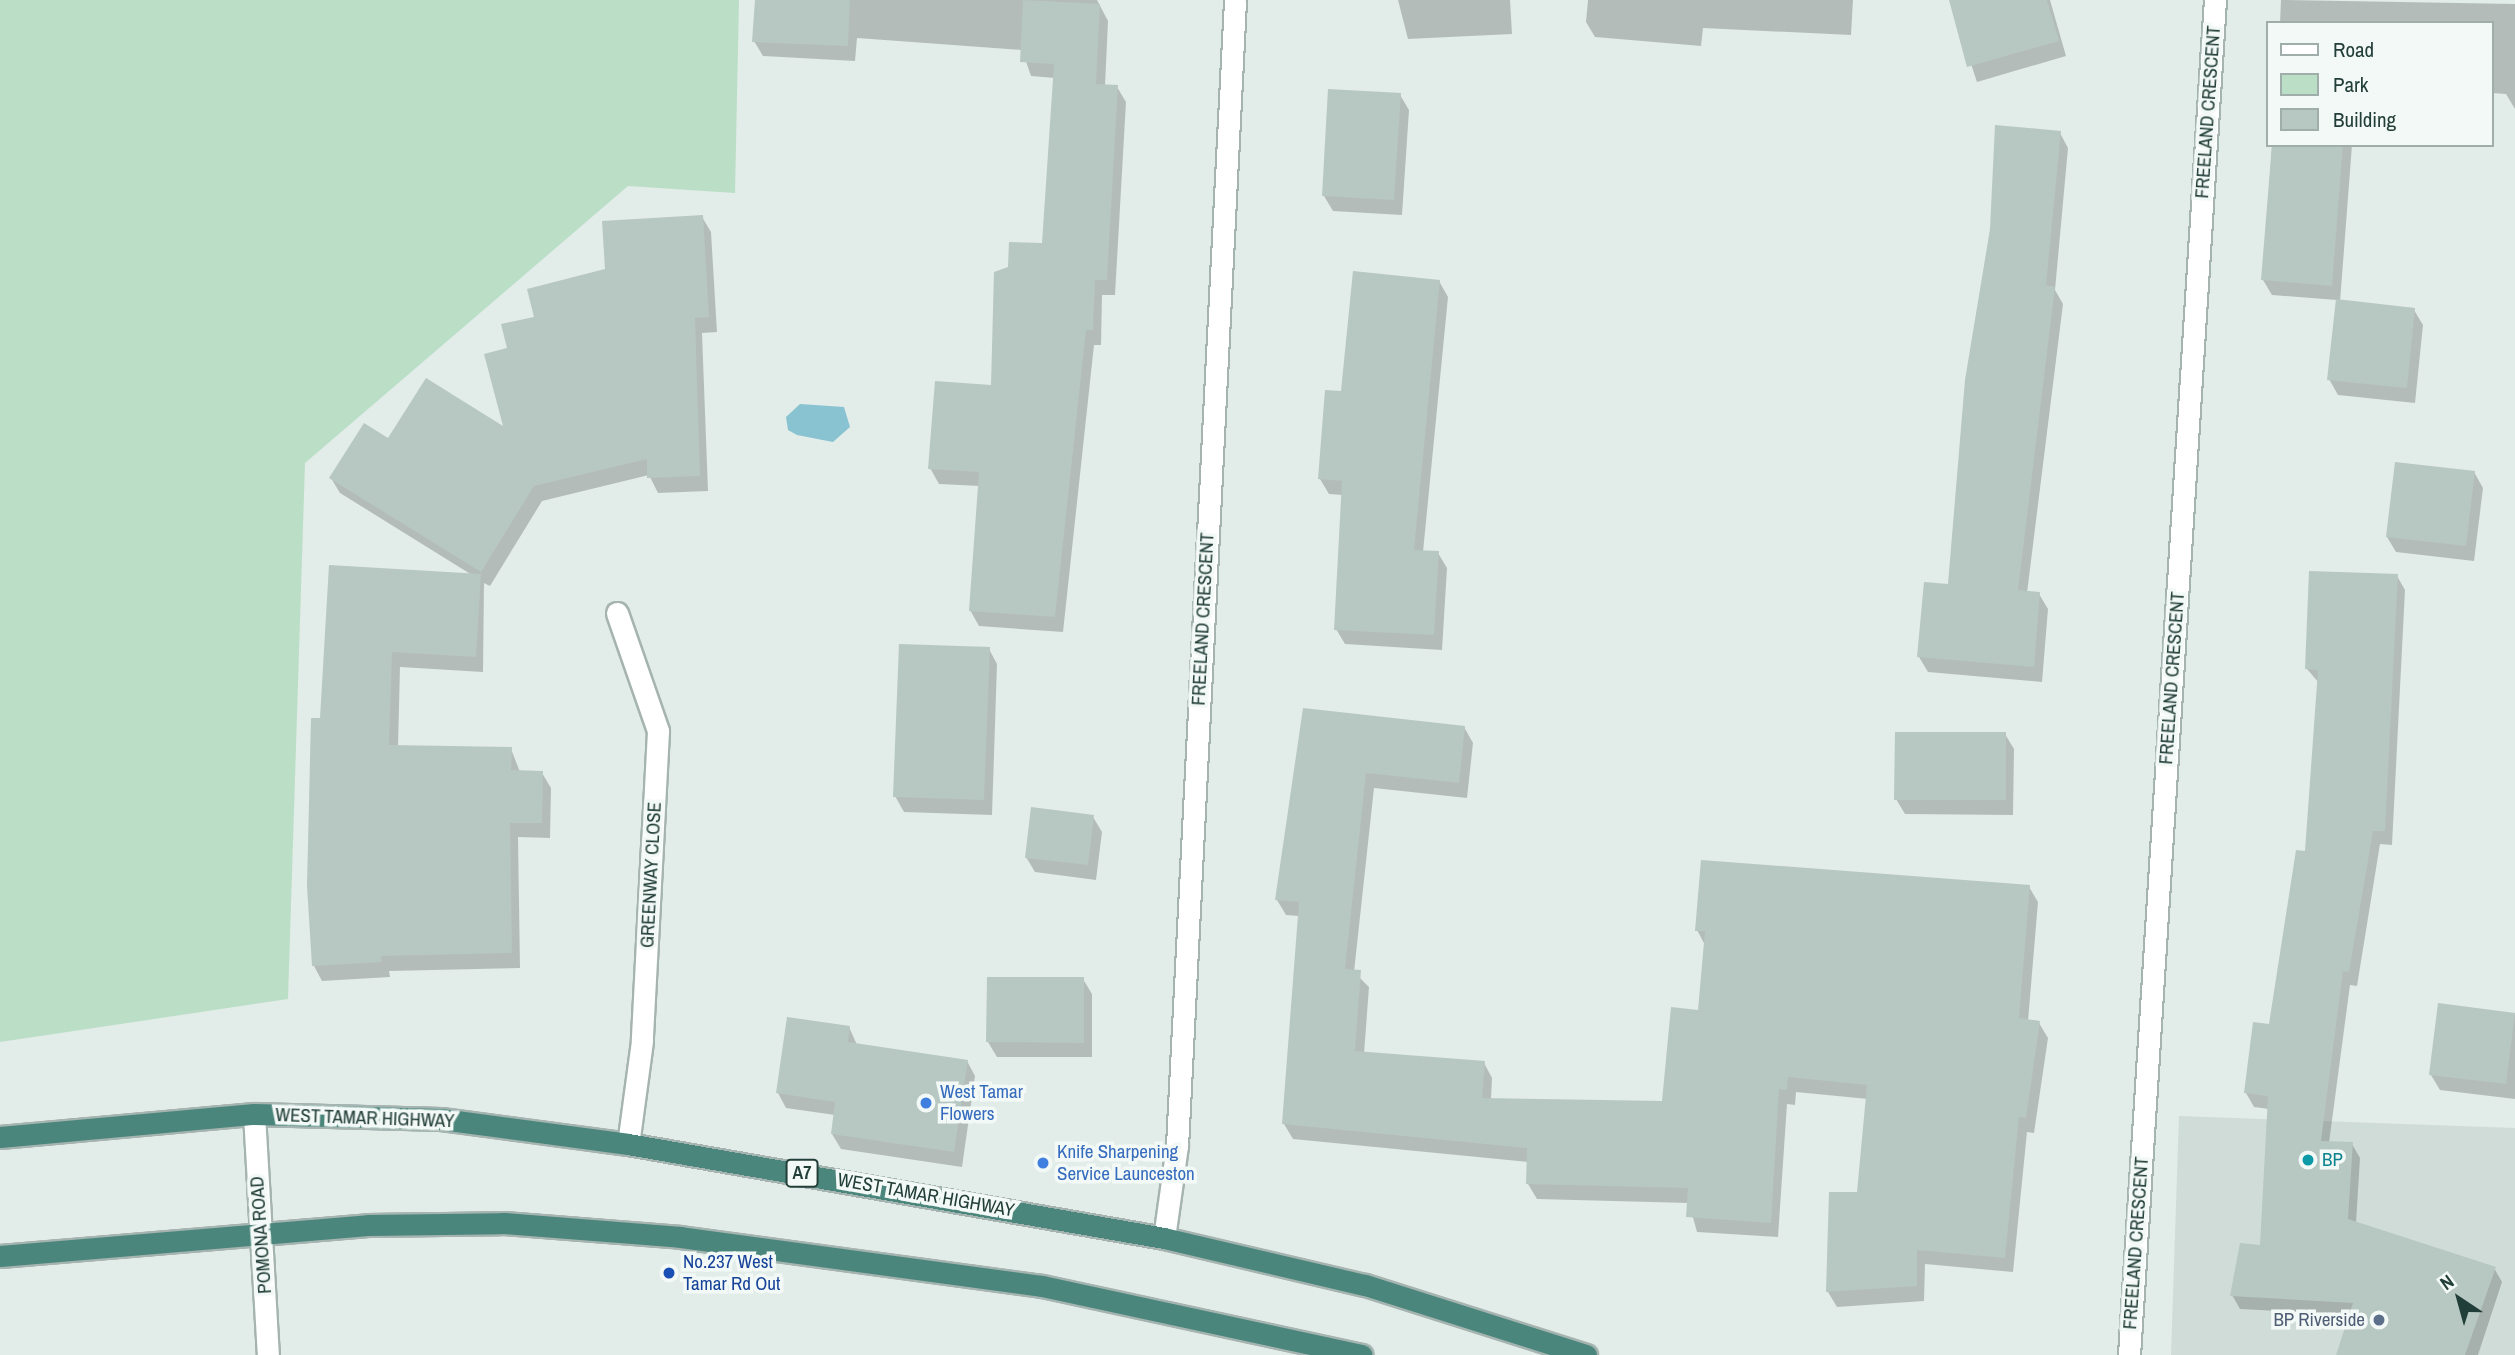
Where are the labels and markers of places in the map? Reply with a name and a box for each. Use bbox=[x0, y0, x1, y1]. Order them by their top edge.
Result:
place label: West Tamar Flowers bbox=[940, 1081, 1023, 1125]
marker: West Tamar Flowers bbox=[918, 1095, 934, 1111]
place label: Knife Sharpening Service Launceston bbox=[1057, 1141, 1195, 1185]
place label: BP bbox=[2322, 1149, 2343, 1171]
marker: BP bbox=[2300, 1152, 2316, 1168]
marker: Knife Sharpening Service Launceston bbox=[1035, 1155, 1051, 1171]
place label: No.237 West Tamar Rd Out bbox=[683, 1251, 780, 1295]
marker: No.237 West Tamar Rd Out bbox=[661, 1265, 677, 1281]
place label: BP Riverside bbox=[2273, 1309, 2365, 1331]
marker: BP Riverside bbox=[2371, 1312, 2387, 1328]

